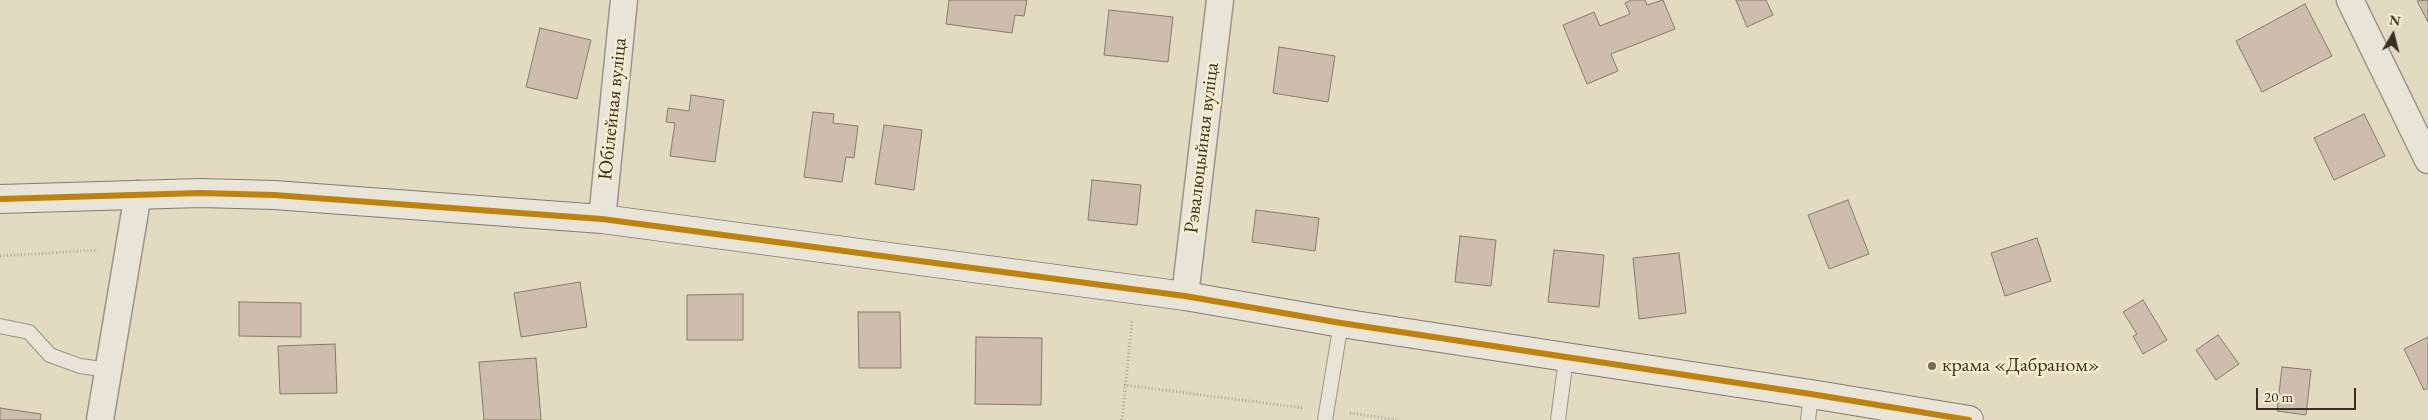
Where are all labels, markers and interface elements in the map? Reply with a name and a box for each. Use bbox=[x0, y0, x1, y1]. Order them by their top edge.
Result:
north arrow bbox=[2368, 10, 2418, 60]
text: N bbox=[2388, 10, 2402, 30]
street label: Юбілейная вуліца bbox=[594, 36, 632, 182]
street label: Рэвалюцыйная вуліца bbox=[1180, 61, 1224, 235]
place label: крама «Дабраном» bbox=[1942, 354, 2100, 378]
marker: крама «Дабраном» bbox=[1926, 360, 1938, 372]
scale bar bbox=[2258, 378, 2358, 410]
text: 20 m bbox=[2264, 387, 2293, 406]

